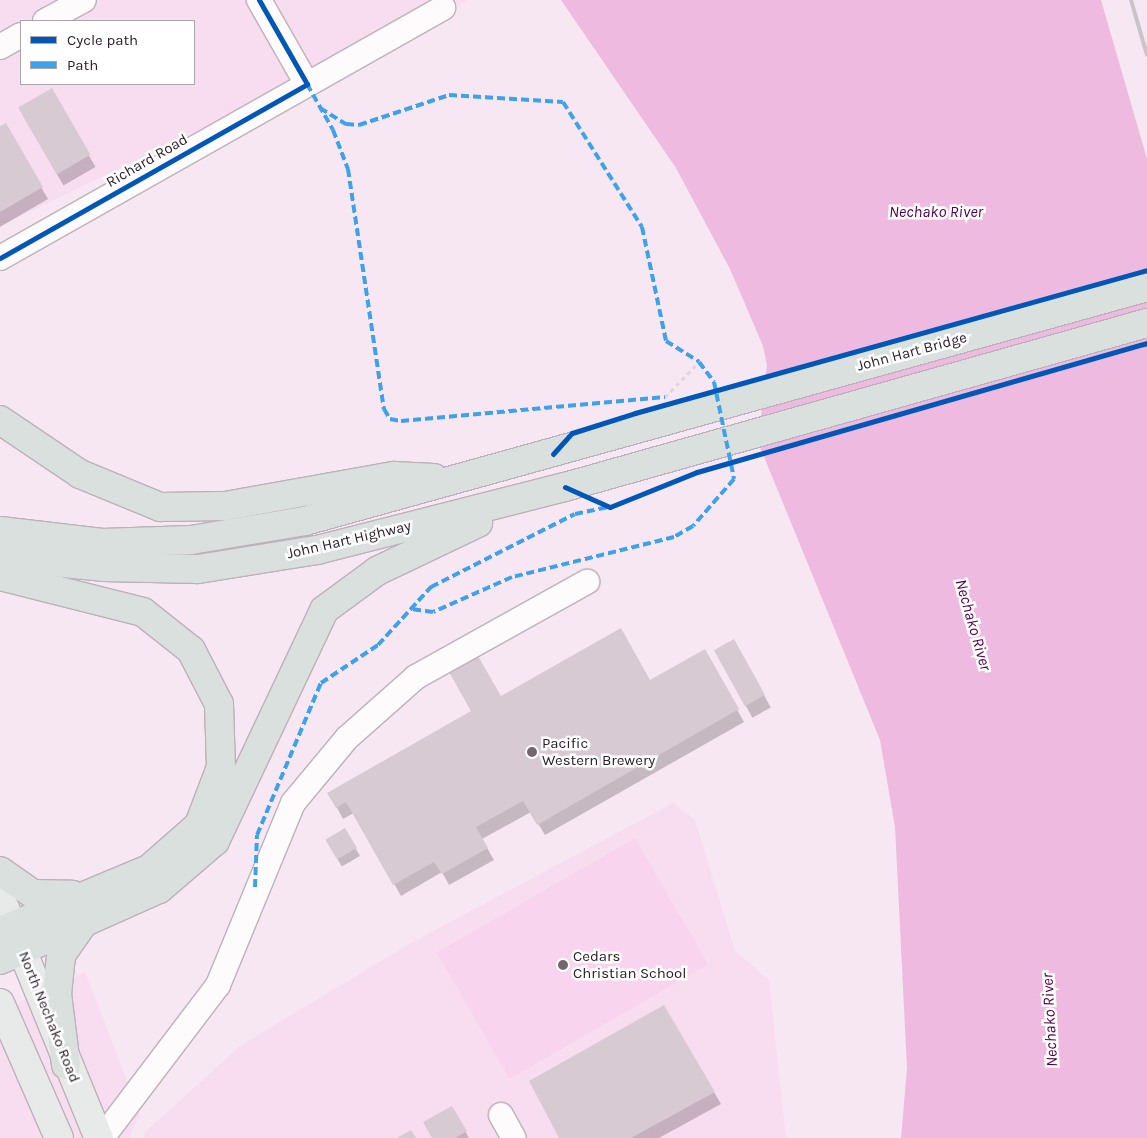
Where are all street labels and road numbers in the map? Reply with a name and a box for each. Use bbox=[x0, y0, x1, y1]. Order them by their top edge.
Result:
street label: Richard Road bbox=[103, 130, 191, 192]
street label: John Hart Bridge bbox=[855, 329, 969, 375]
street label: John Hart Highway bbox=[285, 517, 413, 563]
street label: North Nechako Road bbox=[14, 949, 84, 1085]

